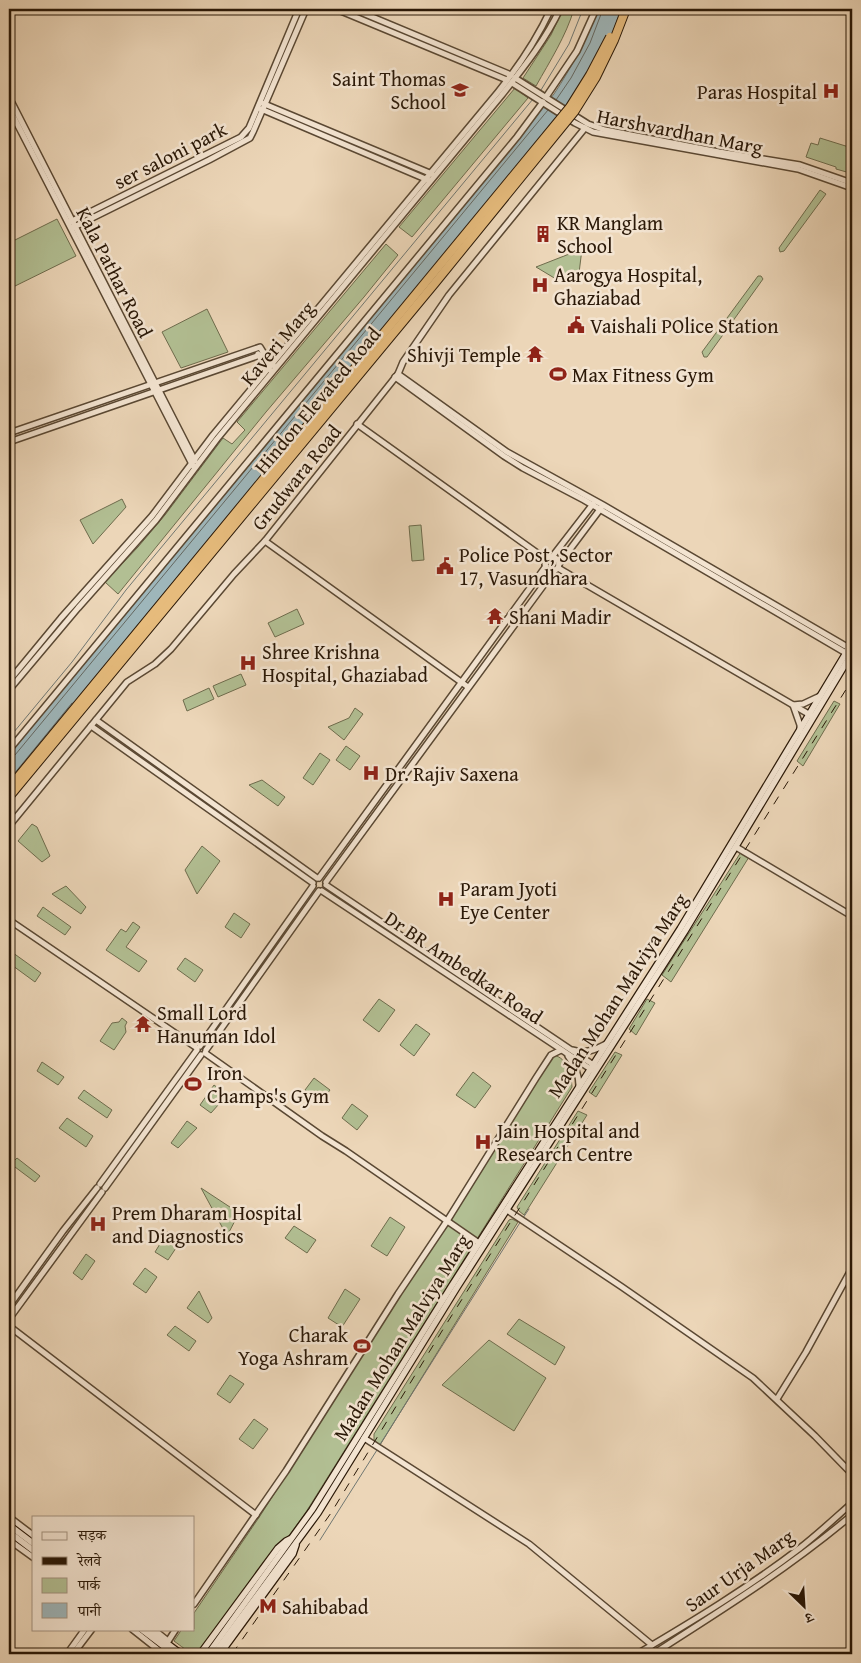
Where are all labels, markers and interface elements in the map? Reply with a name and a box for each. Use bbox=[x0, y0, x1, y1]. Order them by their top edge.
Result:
place label: Saint Thomas School bbox=[332, 64, 446, 116]
place label: Paras Hospital bbox=[697, 77, 817, 106]
school or university icon: Saint Thomas School bbox=[450, 80, 470, 100]
hospital icon: Paras Hospital bbox=[821, 81, 841, 101]
street label: Harshvardhan Marg bbox=[595, 101, 765, 161]
street label: ser saloni park bbox=[109, 114, 232, 196]
street label: Kala Pathar Road bbox=[70, 202, 161, 343]
place label: KR Manglam School bbox=[557, 208, 664, 260]
building icon: KR Manglam School bbox=[533, 224, 553, 244]
place label: Aarogya Hospital, Ghaziabad bbox=[554, 260, 702, 312]
hospital icon: Aarogya Hospital, Ghaziabad bbox=[530, 275, 550, 295]
street label: Kaveri Marg bbox=[233, 295, 321, 391]
place label: Vaishali POlice Station bbox=[590, 311, 778, 340]
public building icon: Vaishali POlice Station bbox=[566, 315, 586, 335]
street label: Hindon Elevated Road bbox=[247, 320, 387, 480]
place label: Shivji Temple bbox=[407, 340, 521, 369]
temple icon: Shivji Temple bbox=[525, 344, 545, 364]
place label: Max Fitness Gym bbox=[572, 360, 715, 389]
sports icon: Max Fitness Gym bbox=[548, 364, 568, 384]
street label: Grudwara Road bbox=[244, 418, 348, 536]
place label: Police Post, Sector 17, Vasundhara bbox=[459, 540, 613, 592]
public building icon: Police Post, Sector 17, Vasundhara bbox=[435, 556, 455, 576]
place label: Shani Madir bbox=[509, 602, 611, 631]
temple icon: Shani Madir bbox=[485, 606, 505, 626]
place label: Shree Krishna Hospital, Ghaziabad bbox=[262, 637, 428, 689]
hospital icon: Shree Krishna Hospital, Ghaziabad bbox=[238, 653, 258, 673]
place label: Dr. Rajiv Saxena bbox=[385, 759, 519, 788]
hospital icon: Dr. Rajiv Saxena bbox=[361, 763, 381, 783]
place label: Param Jyoti Eye Center bbox=[460, 874, 558, 926]
street label: Madan Mohan Malviya Marg bbox=[540, 887, 694, 1103]
hospital icon: Param Jyoti Eye Center bbox=[436, 889, 456, 909]
street label: Dr BR Ambedkar Road bbox=[379, 903, 549, 1031]
place label: Small Lord Hanuman Idol bbox=[157, 998, 276, 1050]
temple icon: Small Lord Hanuman Idol bbox=[133, 1014, 153, 1034]
place label: Iron Champs's Gym bbox=[207, 1058, 330, 1110]
sports icon: Iron Champs's Gym bbox=[183, 1074, 203, 1094]
place label: Jain Hospital and Research Centre bbox=[494, 1116, 640, 1168]
hospital icon: Jain Hospital and Research Centre bbox=[473, 1132, 493, 1152]
place label: Prem Dharam Hospital and Diagnostics bbox=[112, 1198, 302, 1250]
hospital icon: Prem Dharam Hospital and Diagnostics bbox=[88, 1214, 108, 1234]
street label: Madan Mohan Malviya Marg bbox=[325, 1228, 477, 1446]
place label: Charak Yoga Ashram bbox=[238, 1320, 349, 1372]
sports icon: Charak Yoga Ashram bbox=[352, 1336, 372, 1356]
legend bbox=[32, 1516, 195, 1630]
street label: Saur Urja Marg bbox=[679, 1522, 800, 1618]
text: सड़क bbox=[77, 1524, 107, 1545]
text: रेलवे bbox=[76, 1550, 102, 1571]
text: पार्क bbox=[77, 1574, 101, 1595]
north arrow bbox=[778, 1580, 828, 1630]
place label: Sahibabad bbox=[282, 1592, 369, 1621]
metro station icon: Sahibabad bbox=[258, 1596, 278, 1616]
text: पानी bbox=[77, 1600, 102, 1621]
text: उ bbox=[801, 1607, 818, 1629]

